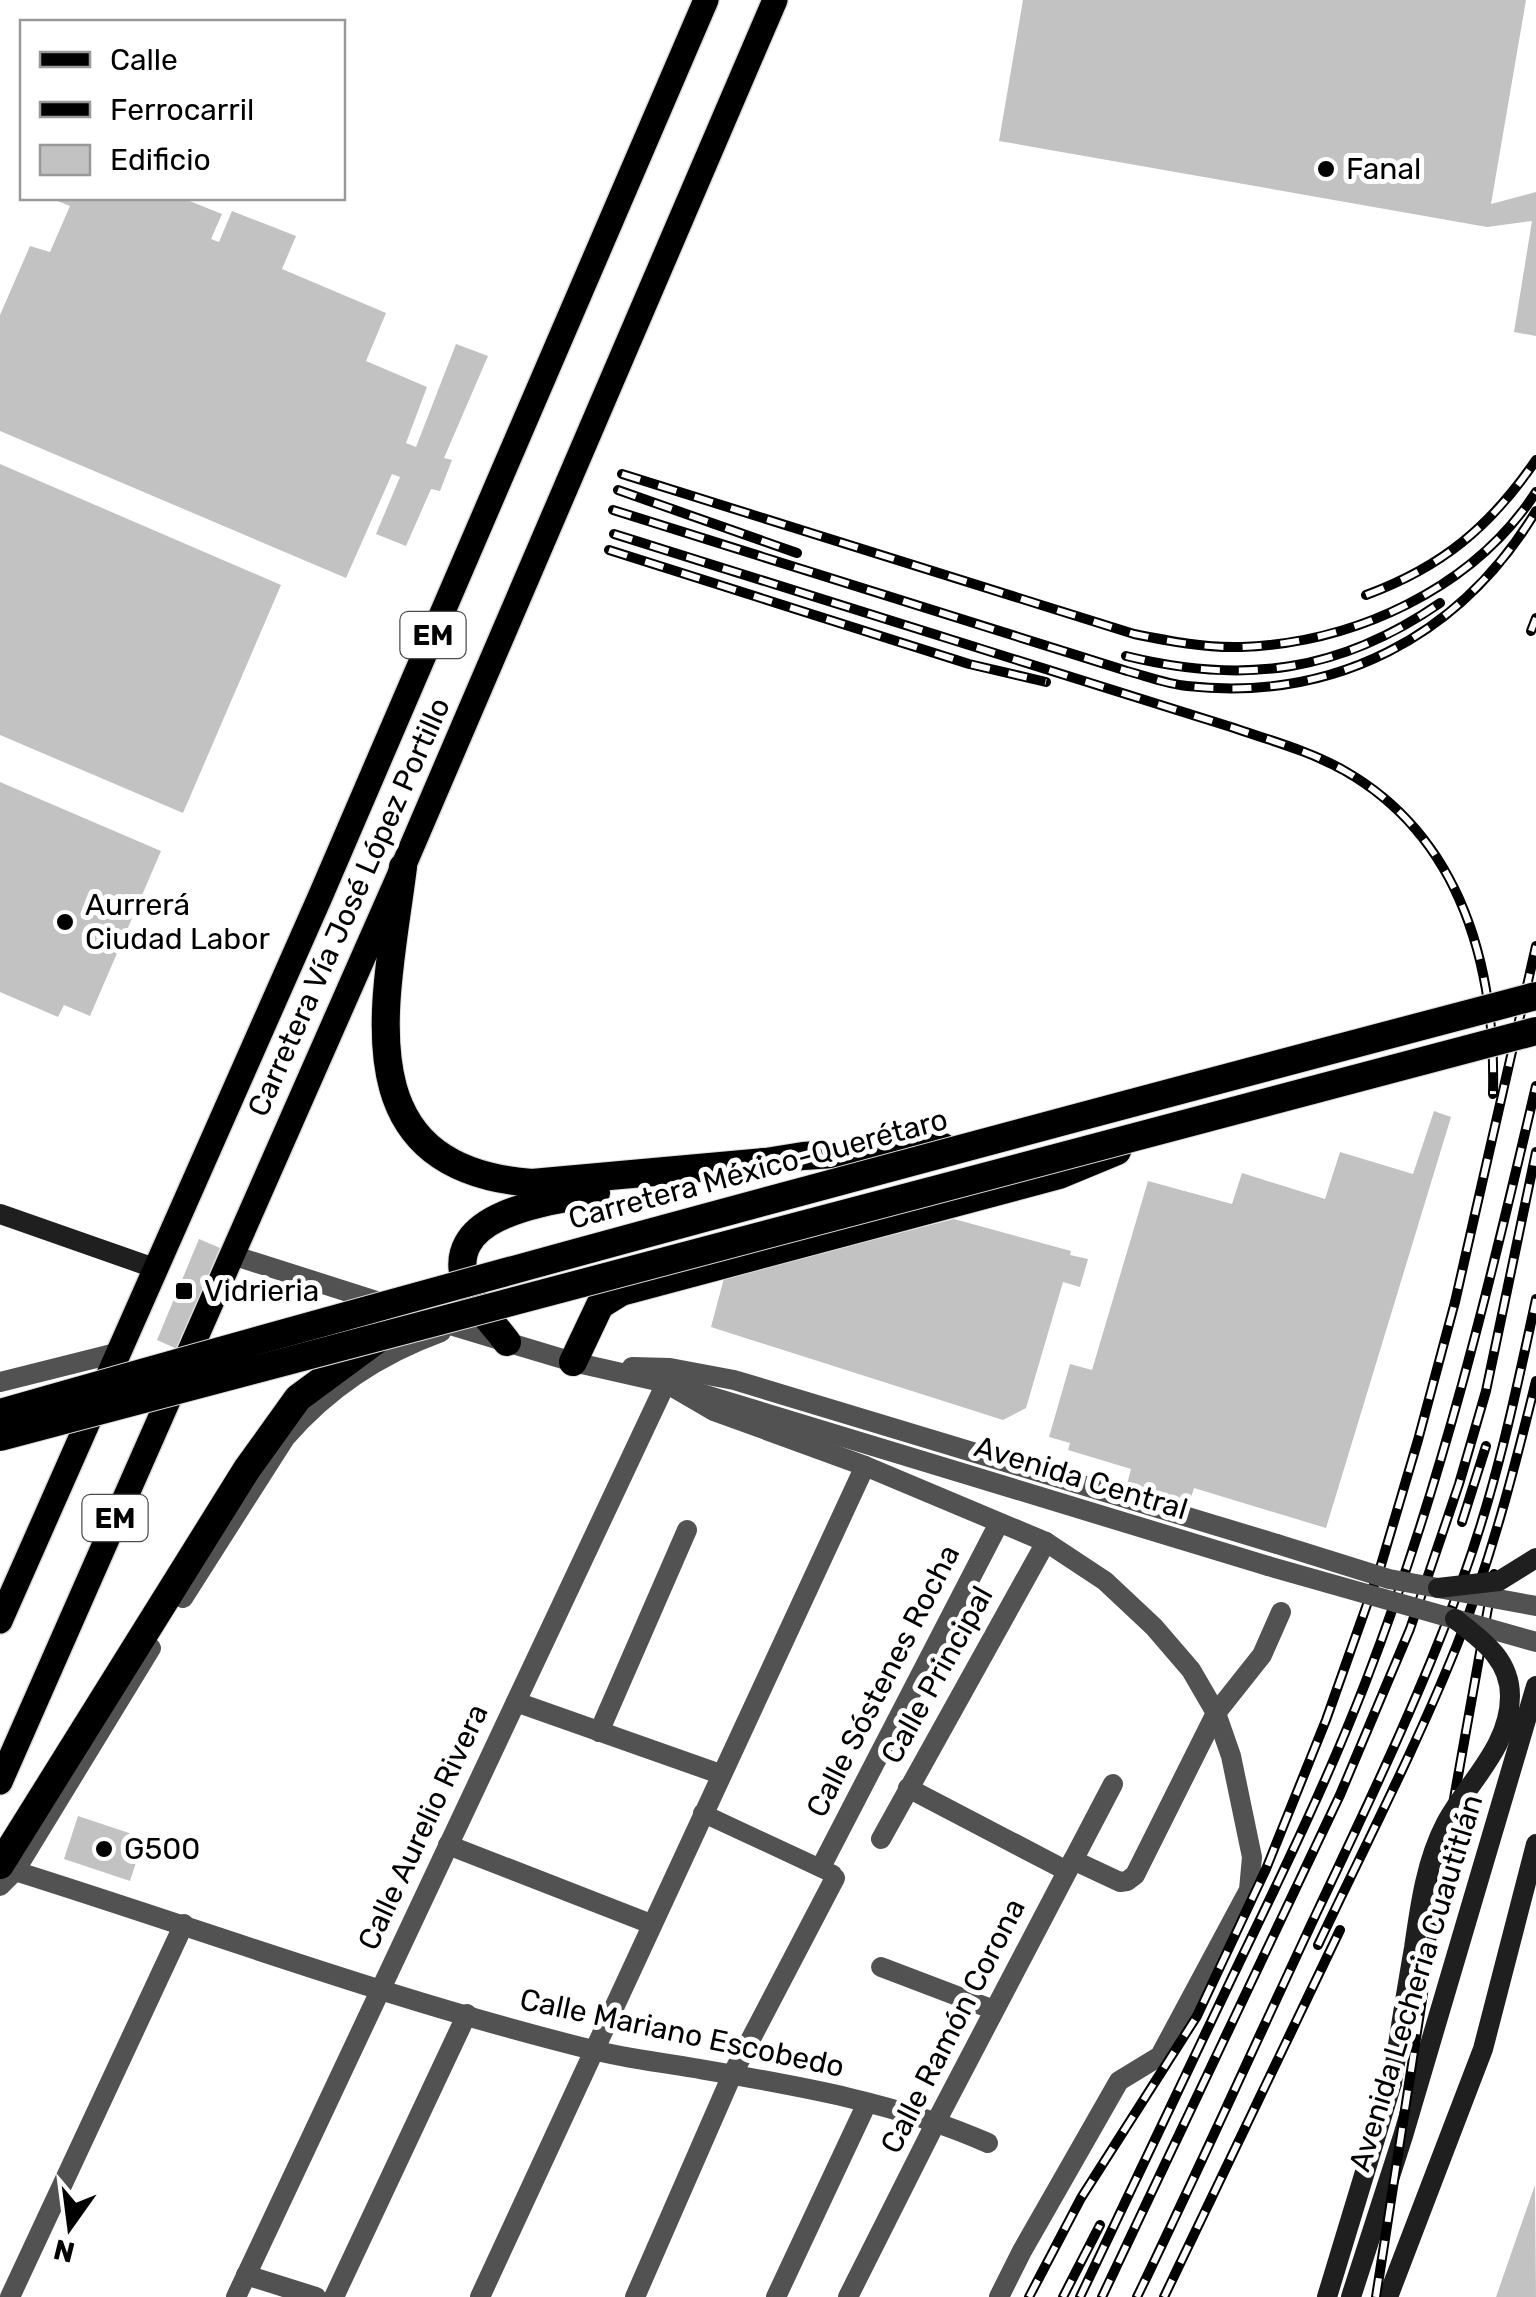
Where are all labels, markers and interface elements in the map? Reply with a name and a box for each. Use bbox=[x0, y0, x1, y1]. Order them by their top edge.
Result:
legend bbox=[20, 20, 345, 200]
text: Calle bbox=[110, 42, 178, 78]
text: Ferrocarril bbox=[110, 92, 254, 128]
text: Edificio bbox=[110, 142, 211, 178]
place label: Fanal bbox=[1346, 151, 1421, 187]
marker: Fanal bbox=[1315, 158, 1337, 180]
road number: EM bbox=[400, 612, 466, 658]
street label: Carretera Vía José López Portillo bbox=[240, 692, 458, 1122]
place label: Aurrerá Ciudad Labor bbox=[85, 887, 270, 957]
marker: Aurrerá Ciudad Labor bbox=[54, 911, 76, 933]
street label: Carretera México-Querétaro bbox=[565, 1101, 951, 1237]
place label: Vidrieria bbox=[204, 1273, 319, 1309]
marker: Vidrieria bbox=[173, 1280, 195, 1302]
street label: Avenida Central bbox=[970, 1429, 1192, 1527]
road number: EM bbox=[82, 1495, 148, 1541]
street label: Calle Sóstenes Rocha bbox=[799, 1539, 967, 1823]
street label: Calle Principal bbox=[874, 1580, 1000, 1770]
street label: Calle Aurelio Rivera bbox=[350, 1698, 496, 1956]
street label: Avenida Lecheria Cuautitlán bbox=[1341, 1790, 1491, 2176]
place label: G500 bbox=[124, 1831, 200, 1867]
marker: G500 bbox=[93, 1838, 115, 1860]
street label: Calle Ramón Corona bbox=[873, 1893, 1033, 2159]
street label: Calle Mariano Escobedo bbox=[517, 1981, 847, 2085]
north arrow bbox=[20, 2177, 120, 2277]
text: N bbox=[50, 2232, 78, 2269]

